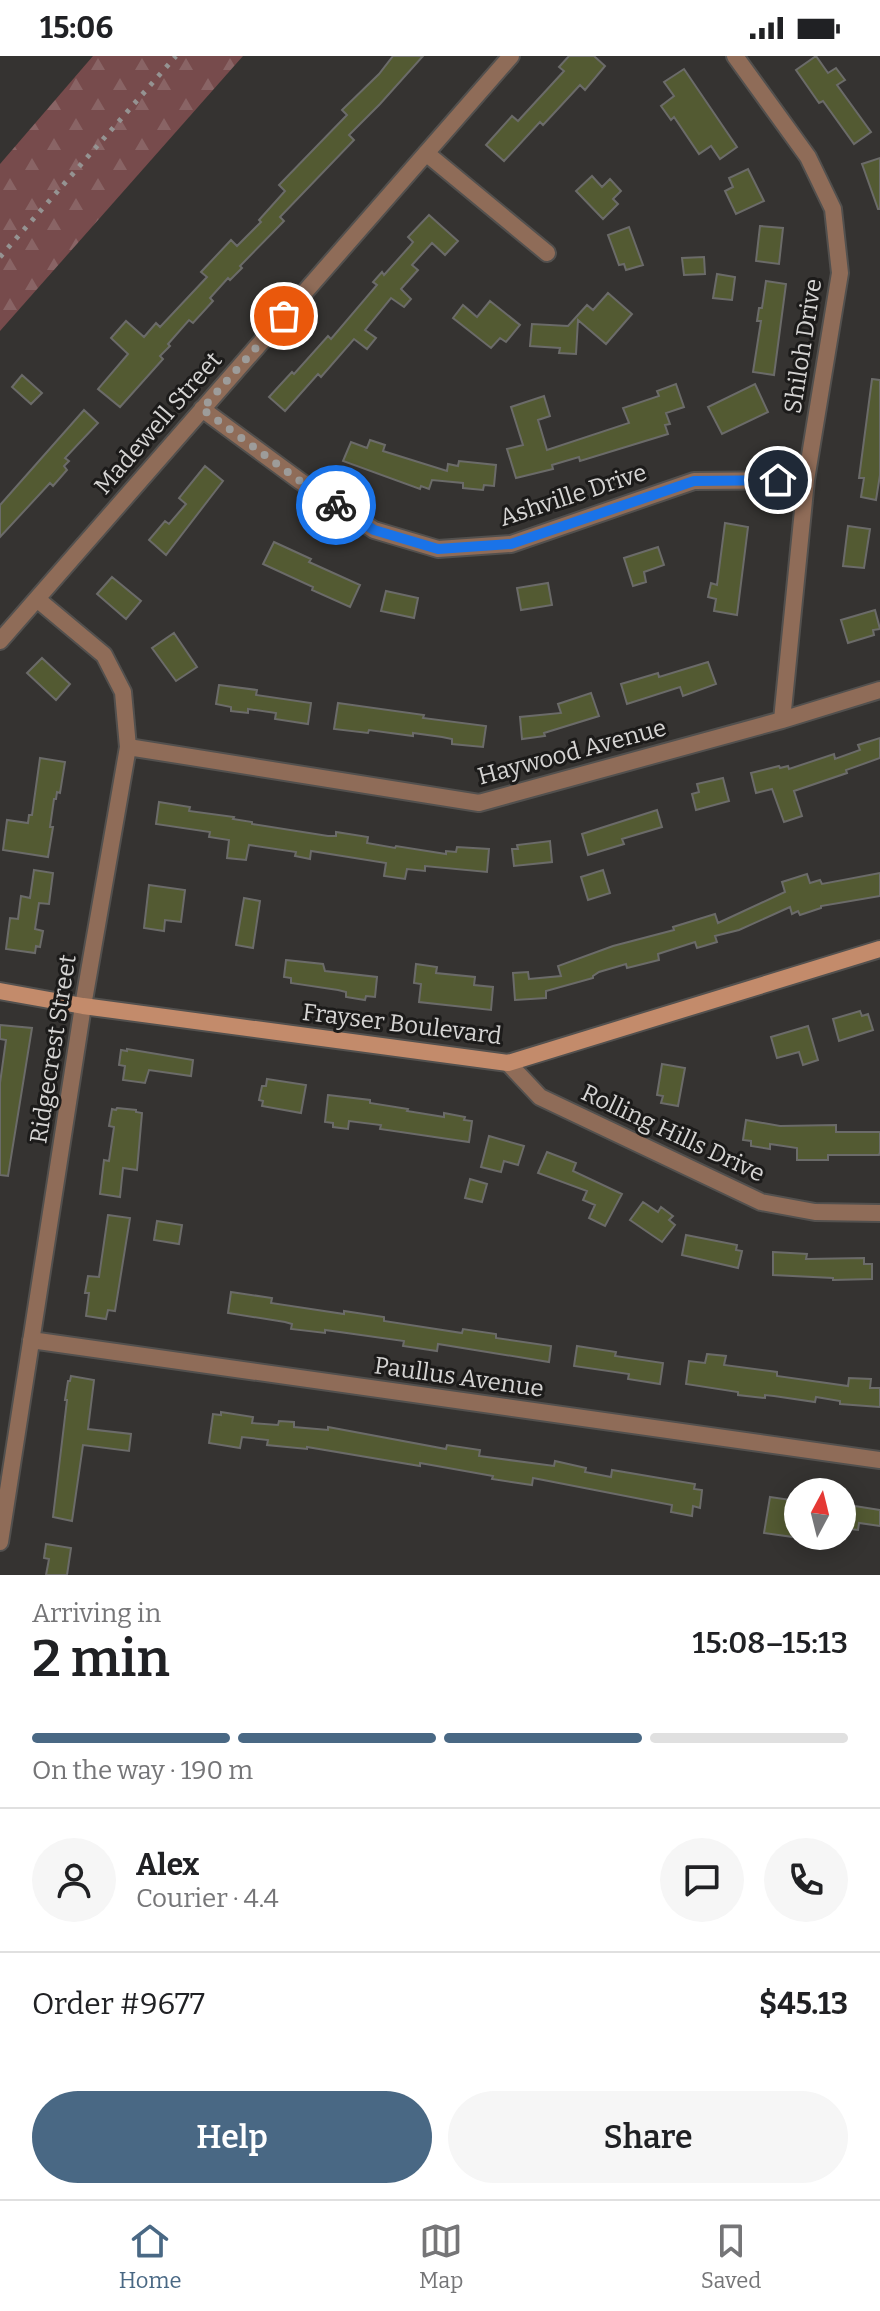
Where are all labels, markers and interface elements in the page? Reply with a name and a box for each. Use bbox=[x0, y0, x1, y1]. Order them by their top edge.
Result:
text: 15:06 bbox=[40, 10, 113, 46]
street label: Shiloh Drive bbox=[779, 277, 827, 415]
pin bbox=[250, 282, 318, 350]
icon: bag bbox=[262, 294, 306, 338]
street label: Madewell Street bbox=[89, 346, 228, 500]
pin bbox=[744, 446, 812, 514]
street label: Ashville Drive bbox=[496, 458, 650, 532]
icon: home bbox=[756, 458, 800, 502]
courier bbox=[296, 465, 376, 545]
icon: bike bbox=[314, 483, 358, 527]
street label: Haywood Avenue bbox=[475, 713, 669, 791]
street label: Ridgecrest Street bbox=[24, 952, 82, 1145]
street label: Frayser Boulevard bbox=[301, 998, 503, 1050]
street label: Rolling Hills Drive bbox=[577, 1078, 769, 1188]
street label: Paullus Avenue bbox=[372, 1351, 546, 1403]
north arrow bbox=[784, 1478, 856, 1550]
map controls bbox=[784, 1478, 856, 1550]
text: Arriving in bbox=[32, 1598, 161, 1629]
text: 15:08–15:13 bbox=[692, 1625, 848, 1661]
text: 2 min bbox=[32, 1627, 170, 1690]
text: On the way · 190 m bbox=[32, 1755, 253, 1786]
button: person bbox=[32, 1838, 116, 1922]
button: chat bbox=[660, 1838, 744, 1922]
button: phone bbox=[764, 1838, 848, 1922]
text: Alex bbox=[136, 1847, 199, 1883]
text: Courier · 4.4 bbox=[136, 1883, 279, 1914]
text: Order #9677 bbox=[32, 1986, 205, 2022]
text: $45.13 bbox=[759, 1986, 848, 2022]
button: Help bbox=[32, 2091, 432, 2183]
button: Share bbox=[448, 2091, 848, 2183]
tab: Home bbox=[119, 2219, 182, 2294]
tab: Map bbox=[419, 2219, 463, 2294]
tab: Saved bbox=[701, 2219, 761, 2294]

